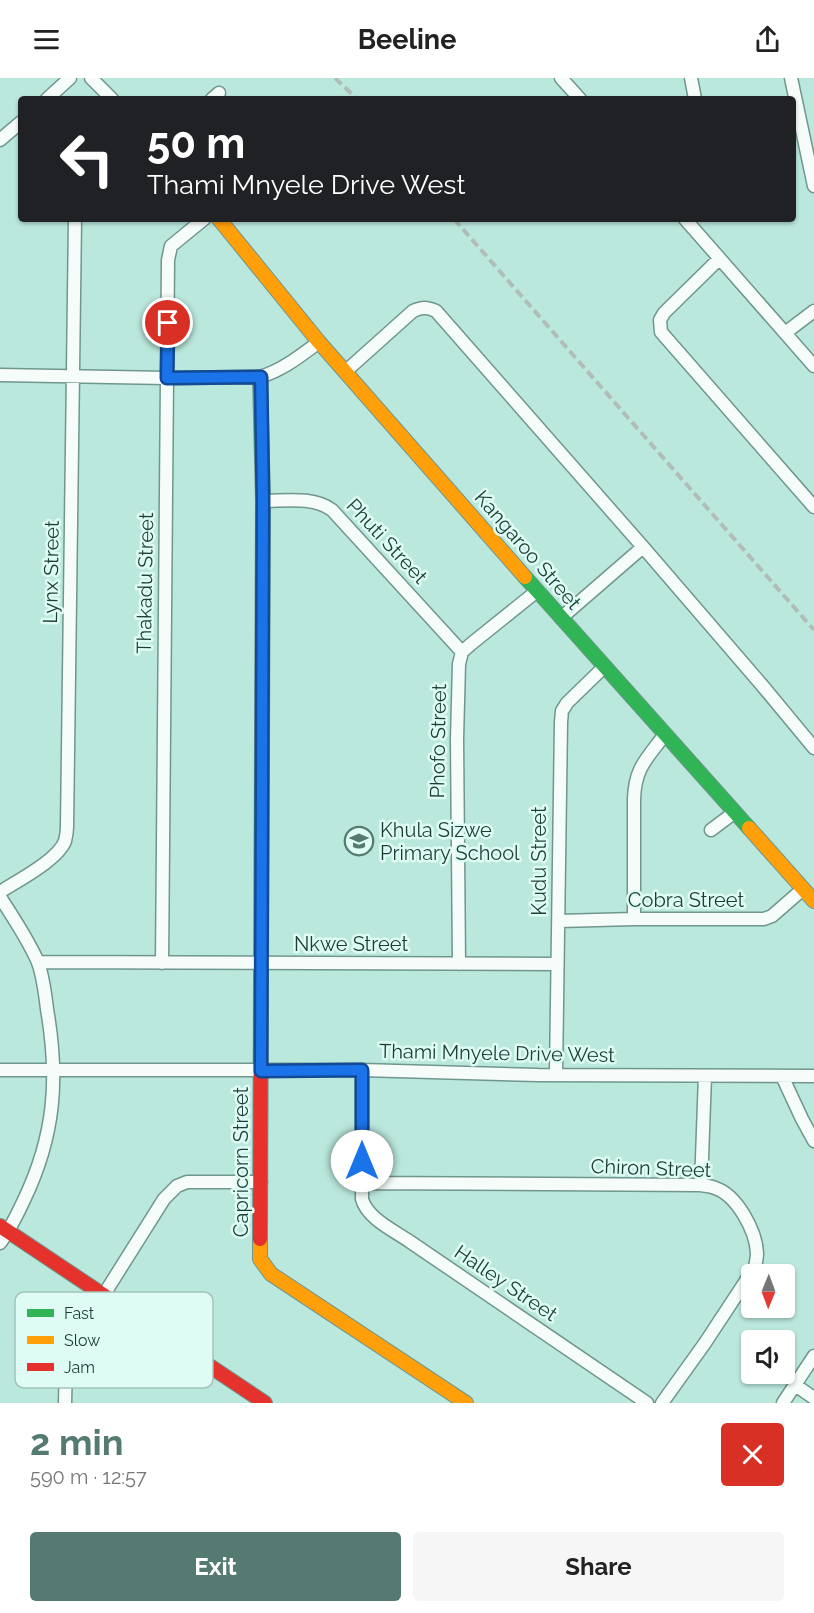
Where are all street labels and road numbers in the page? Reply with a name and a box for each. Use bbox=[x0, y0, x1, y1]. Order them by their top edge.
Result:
street label: Kangaroo Street bbox=[470, 486, 586, 615]
street label: Phuti Street bbox=[342, 493, 433, 589]
street label: Thakadu Street bbox=[132, 512, 158, 654]
street label: Lynx Street bbox=[38, 520, 64, 624]
street label: Phofo Street bbox=[425, 683, 451, 798]
street label: Kudu Street bbox=[527, 806, 551, 916]
street label: Cobra Street bbox=[628, 888, 744, 912]
street label: Nkwe Street bbox=[294, 932, 408, 956]
street label: Thami Mnyele Drive West bbox=[379, 1039, 615, 1067]
street label: Capricorn Street bbox=[229, 1087, 253, 1237]
street label: Chiron Street bbox=[590, 1154, 712, 1182]
street label: Halley Street bbox=[450, 1240, 562, 1326]

